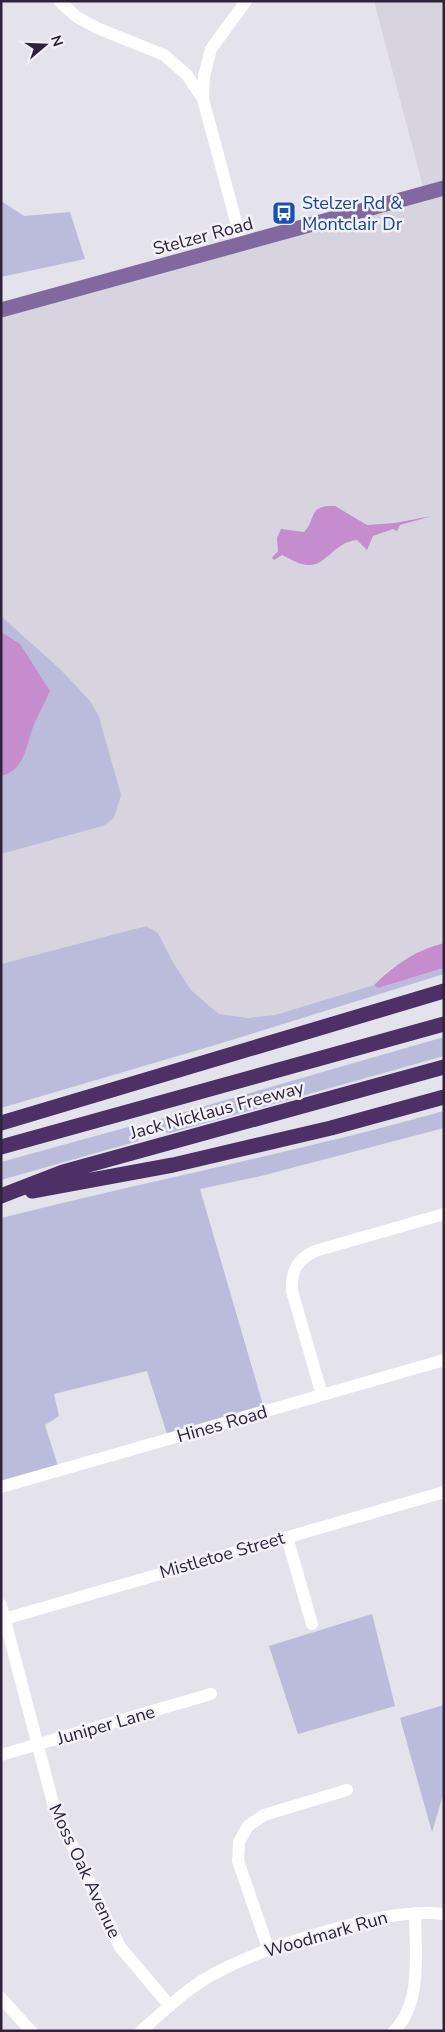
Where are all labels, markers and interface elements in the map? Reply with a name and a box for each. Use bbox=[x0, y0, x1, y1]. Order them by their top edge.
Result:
north arrow bbox=[20, 20, 70, 70]
text: N bbox=[46, 33, 68, 49]
place label: Stelzer Rd & Montclair Dr bbox=[302, 191, 403, 236]
bus stop icon: Stelzer Rd & Montclair Dr bbox=[271, 200, 297, 226]
street label: Stelzer Road bbox=[150, 211, 256, 261]
street label: Jack Nicklaus Freeway bbox=[126, 1075, 307, 1145]
street label: Hines Road bbox=[174, 1400, 270, 1448]
street label: Mistletoe Street bbox=[157, 1526, 288, 1584]
street label: Juniper Lane bbox=[53, 1700, 158, 1751]
street label: Moss Oak Avenue bbox=[43, 1800, 127, 1942]
street label: Woodmark Run bbox=[262, 1905, 390, 1963]

